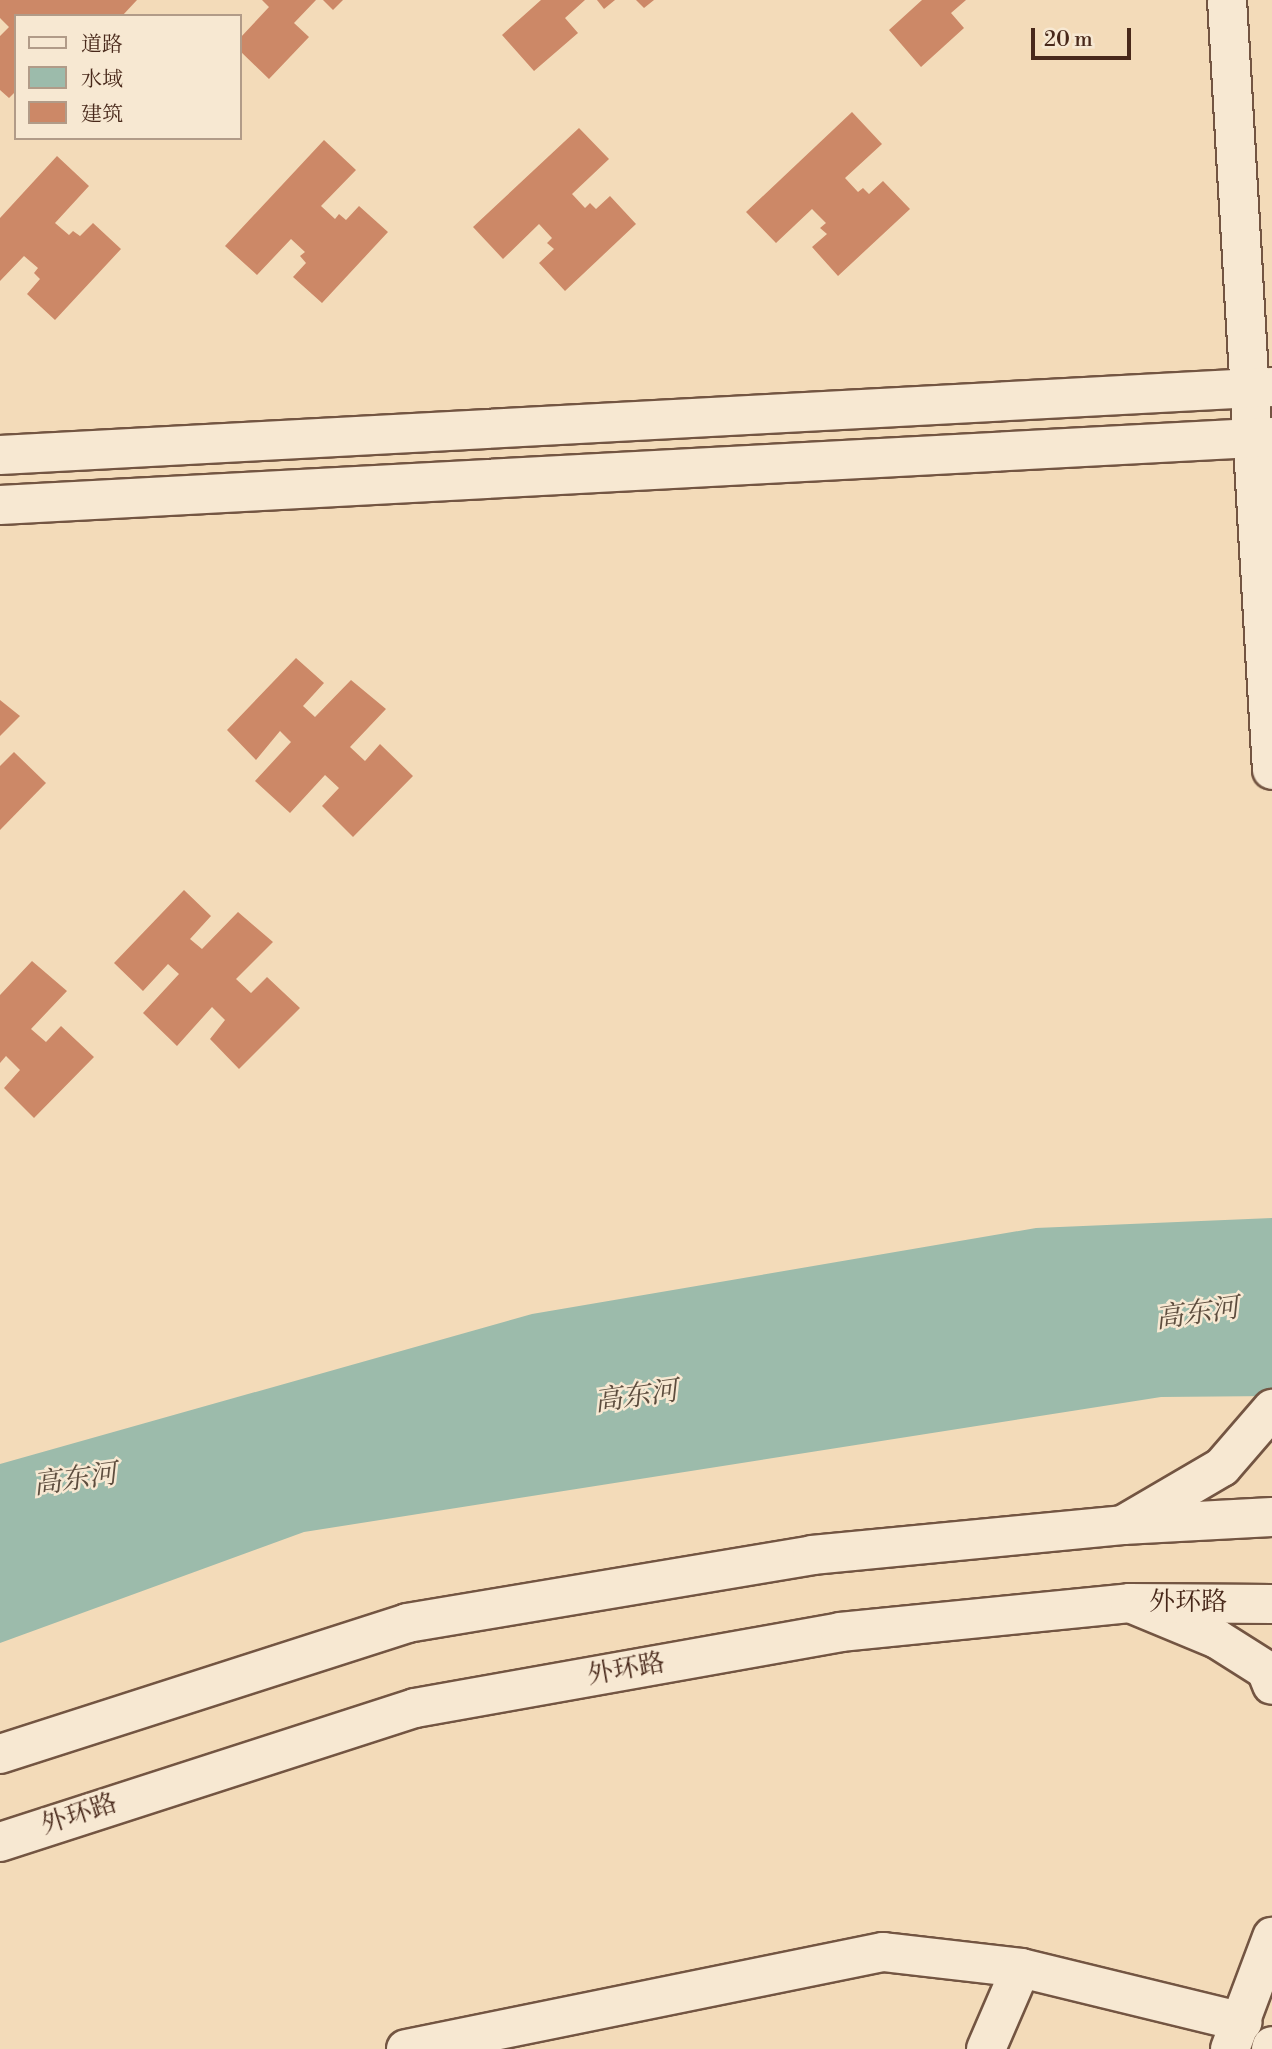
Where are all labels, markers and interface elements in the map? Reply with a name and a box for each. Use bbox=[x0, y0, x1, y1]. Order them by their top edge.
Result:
legend bbox=[14, 14, 242, 140]
scale bar bbox=[1034, 14, 1134, 58]
text: 20 m bbox=[1044, 27, 1093, 53]
text: 道路 bbox=[81, 32, 123, 58]
text: 水域 bbox=[81, 67, 123, 93]
text: 建筑 bbox=[81, 102, 123, 128]
water label: 高东河 bbox=[1153, 1292, 1241, 1336]
water label: 高东河 bbox=[592, 1375, 680, 1419]
water label: 高东河 bbox=[31, 1458, 119, 1502]
street label: 外环路 bbox=[1149, 1587, 1227, 1619]
street label: 外环路 bbox=[585, 1648, 667, 1692]
street label: 外环路 bbox=[37, 1788, 121, 1842]

